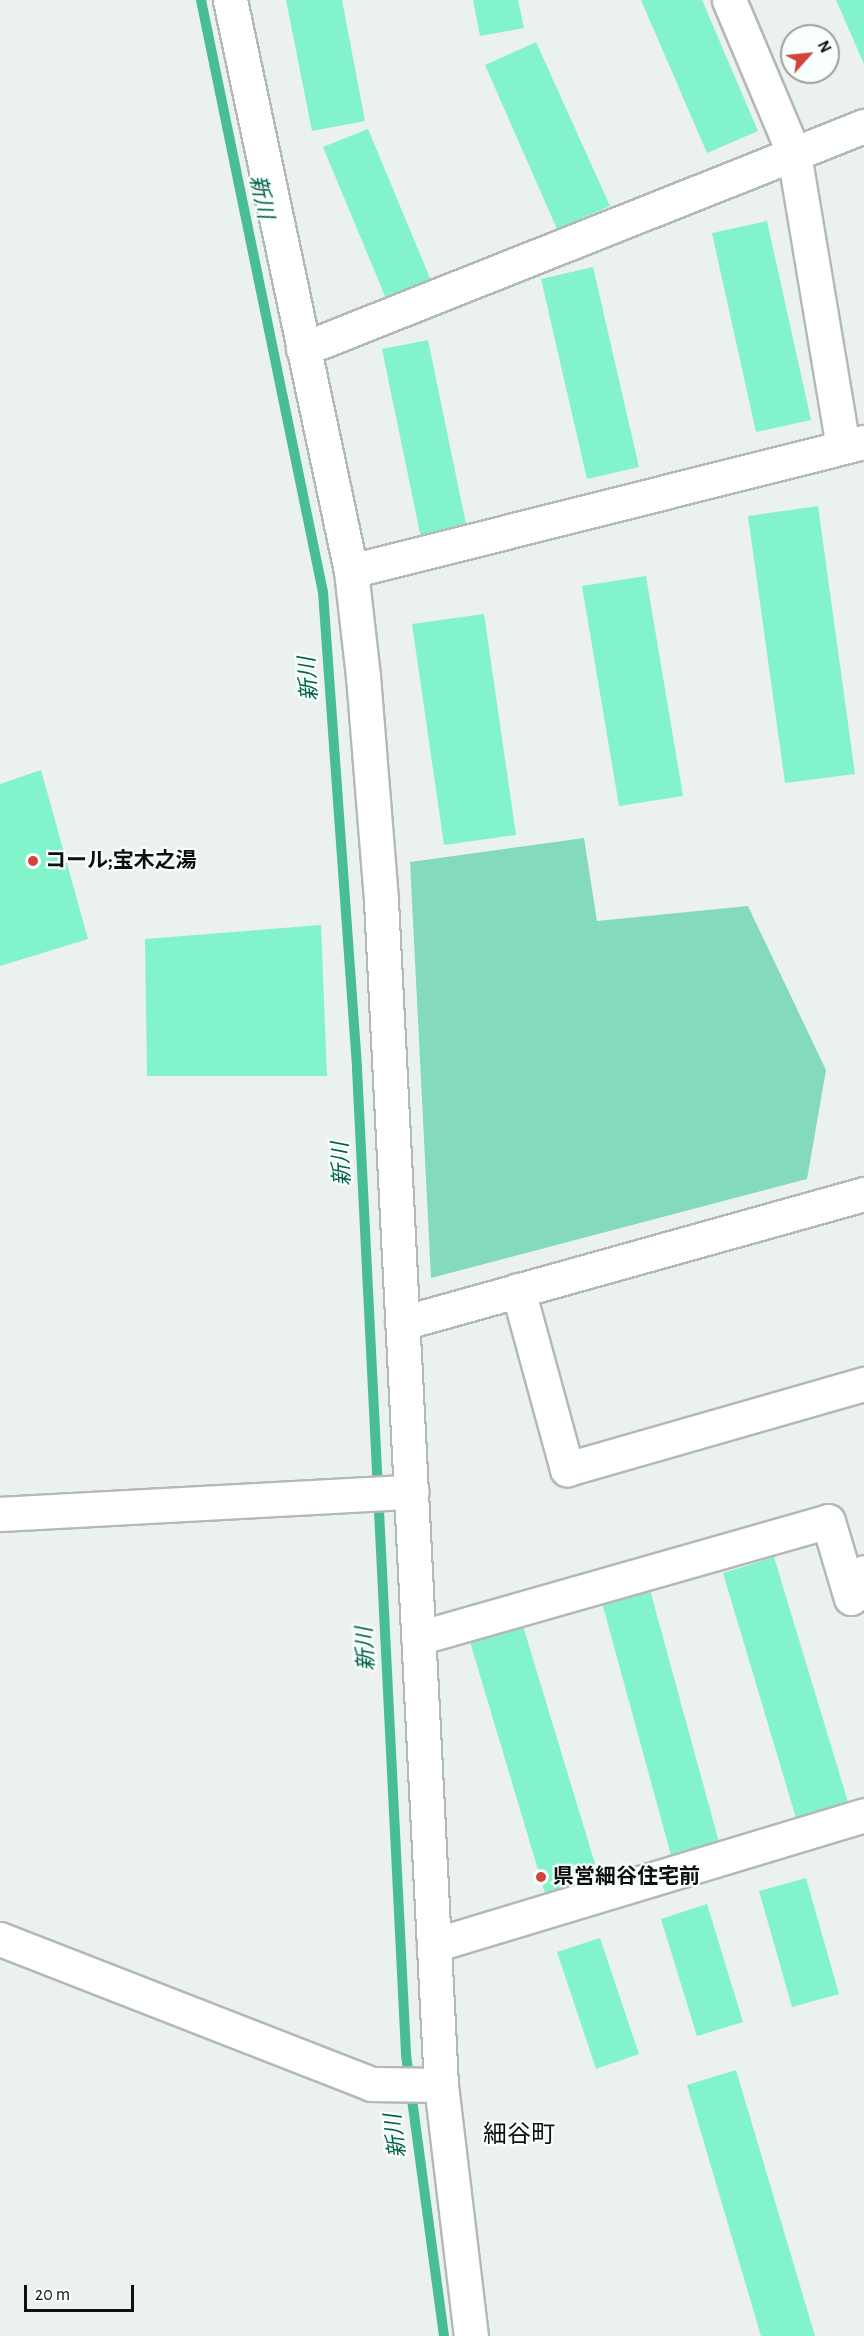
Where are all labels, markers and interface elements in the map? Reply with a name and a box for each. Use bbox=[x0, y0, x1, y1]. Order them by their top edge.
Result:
north arrow bbox=[780, 24, 840, 84]
text: N bbox=[815, 38, 834, 55]
water label: 新川 bbox=[244, 173, 278, 221]
water label: 新川 bbox=[294, 656, 324, 702]
place label: コール;宝木之湯 bbox=[45, 848, 197, 874]
marker: コール;宝木之湯 bbox=[26, 854, 40, 868]
water label: 新川 bbox=[328, 1141, 356, 1187]
water label: 新川 bbox=[352, 1626, 380, 1672]
place label: 県営細谷住宅前 bbox=[553, 1864, 700, 1890]
marker: 県営細谷住宅前 bbox=[534, 1870, 548, 1884]
water label: 新川 bbox=[380, 2113, 412, 2159]
district label: 細谷町 bbox=[483, 2122, 555, 2150]
scale bar bbox=[27, 2273, 136, 2311]
text: 20 m bbox=[35, 2286, 70, 2304]

